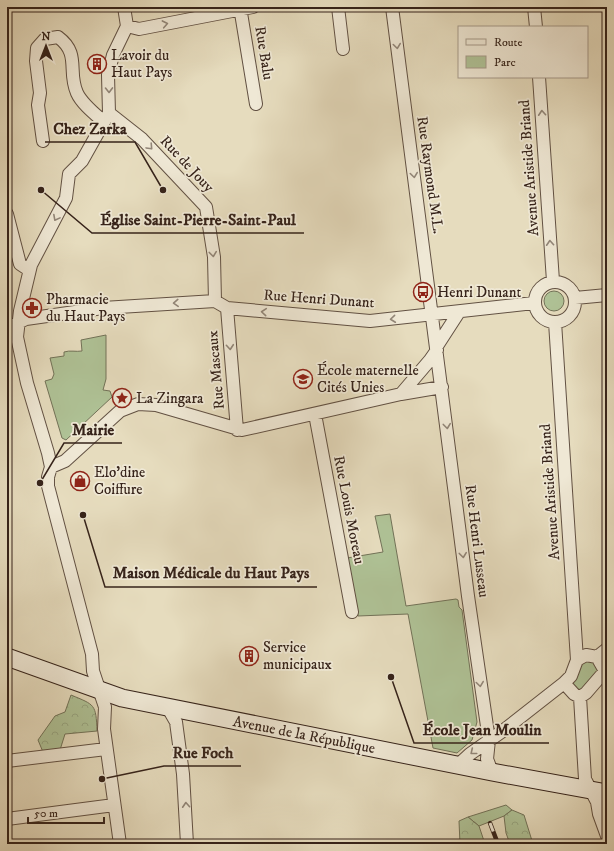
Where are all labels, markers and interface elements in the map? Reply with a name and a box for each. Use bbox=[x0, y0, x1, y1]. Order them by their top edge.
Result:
one-way arrow bbox=[162, 20, 168, 28]
street label: Rue Balu bbox=[250, 25, 278, 81]
north arrow bbox=[26, 26, 66, 66]
legend bbox=[458, 26, 588, 78]
text: N bbox=[41, 30, 51, 44]
text: Route bbox=[494, 35, 522, 50]
one-way arrow bbox=[392, 43, 401, 49]
place label: Lavoir du Haut Pays bbox=[111, 46, 172, 82]
building icon: Lavoir du Haut Pays bbox=[86, 53, 108, 75]
text: Parc bbox=[494, 55, 516, 70]
one-way arrow bbox=[105, 87, 113, 93]
street label: Avenue Aristide Briand bbox=[515, 99, 543, 237]
one-way arrow bbox=[537, 110, 546, 116]
callout: Chez Zarka bbox=[45, 114, 135, 142]
street label: Rue Raymond M.L. bbox=[412, 115, 448, 235]
text: Chez Zarka bbox=[53, 119, 128, 139]
street label: Rue de Jouy bbox=[156, 132, 219, 197]
one-way arrow bbox=[145, 142, 153, 150]
one-way arrow bbox=[409, 171, 418, 178]
callout: Église Saint-Pierre-Saint-Paul bbox=[92, 205, 304, 233]
text: Église Saint-Pierre-Saint-Paul bbox=[100, 210, 297, 230]
one-way arrow bbox=[53, 214, 60, 222]
one-way arrow bbox=[546, 240, 555, 246]
one-way arrow bbox=[208, 251, 217, 257]
bus stop icon: Henri Dunant bbox=[412, 281, 434, 303]
place label: Henri Dunant bbox=[437, 283, 521, 302]
street label: Rue Henri Dunant bbox=[263, 286, 375, 312]
place label: Pharmacie du Haut Pays bbox=[46, 290, 125, 326]
pharmacy icon: Pharmacie du Haut Pays bbox=[21, 297, 43, 319]
one-way arrow bbox=[173, 298, 179, 307]
one-way arrow bbox=[260, 307, 267, 316]
one-way arrow bbox=[390, 314, 396, 323]
street label: Rue Mascaux bbox=[203, 329, 229, 410]
one-way arrow bbox=[226, 344, 235, 350]
place label: École maternelle Cités Unies bbox=[317, 361, 419, 397]
school or university icon: École maternelle Cités Unies bbox=[292, 368, 314, 390]
place icon: La Zingara bbox=[111, 387, 133, 409]
place label: La Zingara bbox=[136, 389, 204, 408]
callout: Mairie bbox=[64, 415, 122, 443]
text: Mairie bbox=[72, 420, 115, 440]
one-way arrow bbox=[442, 423, 451, 429]
street label: Avenue Aristide Briand bbox=[536, 423, 564, 561]
street label: Rue Louis Moreau bbox=[329, 454, 369, 566]
place label: Elo’dine Coiffure bbox=[94, 463, 145, 499]
shop icon: Elo’dine Coiffure bbox=[69, 470, 91, 492]
street label: Rue Henri Lusseau bbox=[461, 483, 493, 599]
one-way arrow bbox=[458, 552, 467, 558]
callout: Maison Médicale du Haut Pays bbox=[105, 559, 317, 587]
text: Maison Médicale du Haut Pays bbox=[113, 563, 310, 583]
place label: Service municipaux bbox=[263, 638, 333, 674]
building icon: Service municipaux bbox=[238, 645, 260, 667]
one-way arrow bbox=[475, 680, 484, 687]
street label: Avenue de la République bbox=[231, 712, 377, 758]
callout: École Jean Moulin bbox=[414, 715, 549, 743]
text: École Jean Moulin bbox=[422, 720, 542, 740]
callout: Rue Foch bbox=[164, 738, 241, 766]
text: Rue Foch bbox=[173, 743, 234, 763]
one-way arrow bbox=[470, 747, 477, 754]
scale bar bbox=[28, 799, 104, 825]
one-way arrow bbox=[181, 802, 190, 808]
text: 50 m bbox=[34, 806, 58, 821]

